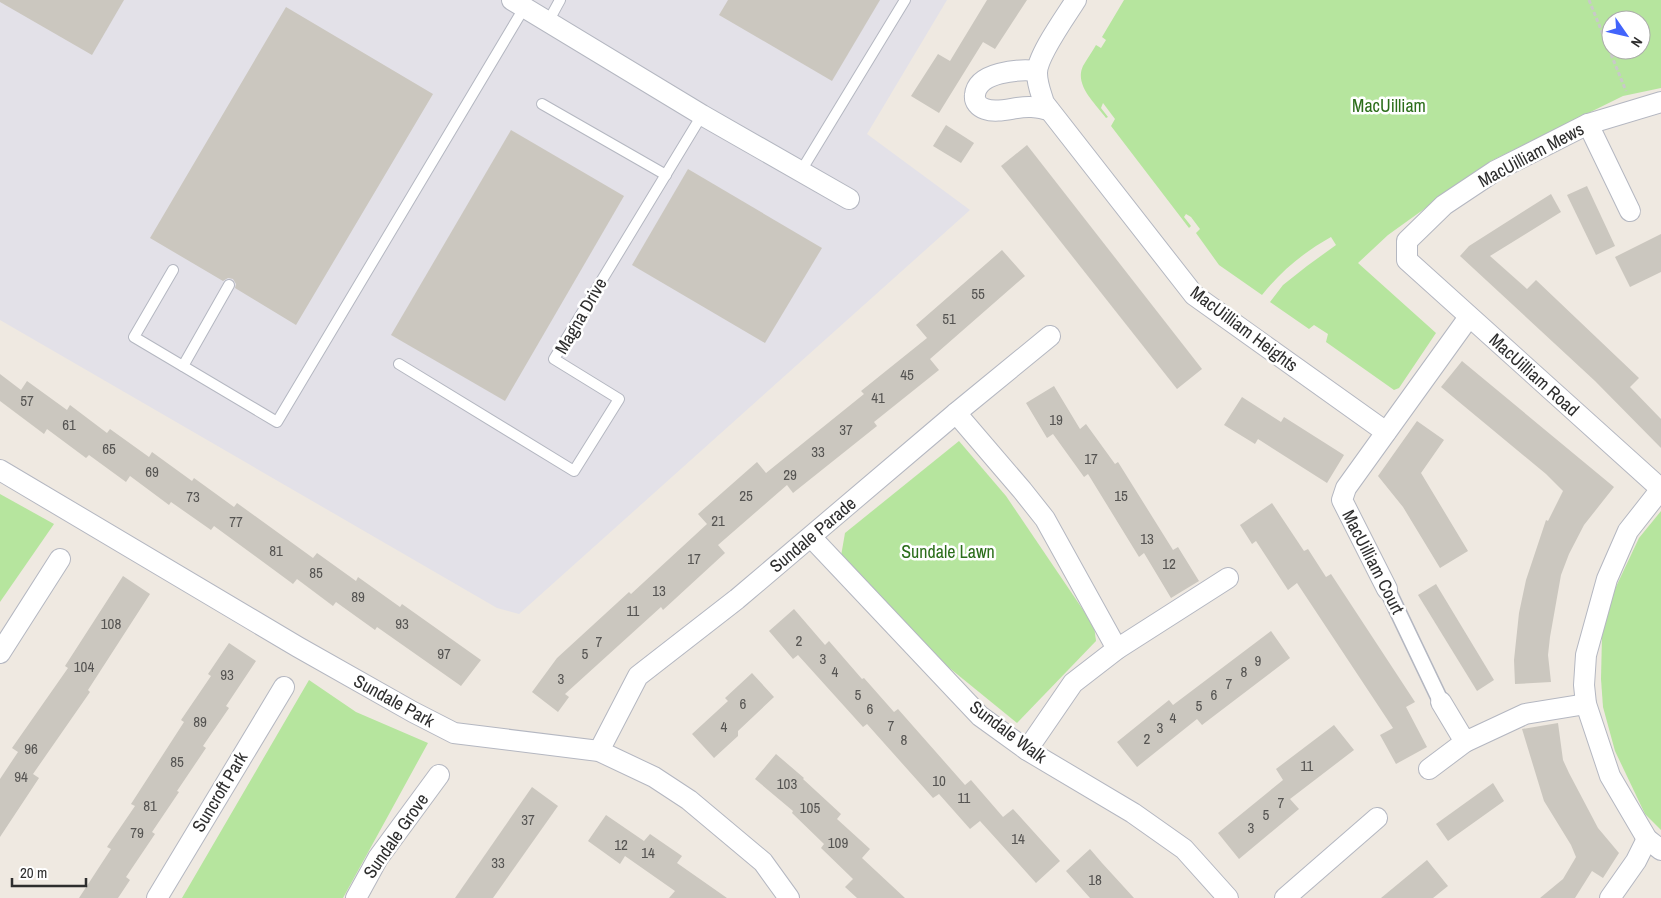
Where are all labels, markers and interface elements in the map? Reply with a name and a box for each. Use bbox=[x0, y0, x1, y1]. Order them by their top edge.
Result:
north arrow bbox=[1601, 10, 1651, 60]
text: N bbox=[1627, 34, 1647, 51]
park label: MacUilliam bbox=[1352, 93, 1426, 118]
street label: MacUilliam Mews bbox=[1473, 116, 1588, 193]
street label: Magna Drive bbox=[549, 273, 613, 359]
street label: MacUilliam Heights bbox=[1185, 280, 1303, 377]
house number: 55 bbox=[971, 283, 985, 304]
house number: 51 bbox=[942, 308, 956, 329]
street label: MacUilliam Road bbox=[1484, 327, 1585, 422]
house number: 45 bbox=[900, 364, 914, 385]
house number: 41 bbox=[871, 387, 885, 408]
house number: 57 bbox=[20, 390, 34, 411]
house number: 19 bbox=[1049, 409, 1063, 430]
house number: 61 bbox=[62, 414, 76, 435]
house number: 37 bbox=[839, 419, 853, 440]
house number: 65 bbox=[102, 438, 116, 459]
house number: 33 bbox=[811, 441, 825, 462]
house number: 17 bbox=[1084, 448, 1098, 469]
house number: 69 bbox=[145, 461, 159, 482]
house number: 29 bbox=[783, 464, 797, 485]
house number: 25 bbox=[739, 485, 753, 506]
house number: 15 bbox=[1114, 485, 1128, 506]
house number: 73 bbox=[186, 486, 200, 507]
street label: Sundale Parade bbox=[764, 491, 861, 578]
street label: MacUilliam Court bbox=[1336, 505, 1410, 618]
house number: 21 bbox=[711, 510, 725, 531]
house number: 77 bbox=[229, 511, 243, 532]
house number: 13 bbox=[1140, 528, 1154, 549]
park label: Sundale Lawn bbox=[901, 539, 995, 564]
house number: 81 bbox=[269, 540, 283, 561]
house number: 17 bbox=[687, 548, 701, 569]
house number: 12 bbox=[1162, 553, 1176, 574]
house number: 85 bbox=[309, 562, 323, 583]
house number: 13 bbox=[652, 580, 666, 601]
house number: 89 bbox=[351, 586, 365, 607]
house number: 11 bbox=[627, 600, 640, 621]
house number: 108 bbox=[101, 613, 121, 634]
house number: 93 bbox=[395, 613, 409, 634]
house number: 2 bbox=[796, 630, 803, 651]
house number: 7 bbox=[596, 631, 603, 652]
house number: 97 bbox=[437, 643, 451, 664]
house number: 5 bbox=[582, 643, 589, 664]
house number: 3 bbox=[820, 648, 827, 669]
house number: 9 bbox=[1255, 650, 1262, 671]
house number: 104 bbox=[74, 656, 94, 677]
house number: 4 bbox=[832, 661, 839, 682]
house number: 8 bbox=[1241, 661, 1248, 682]
house number: 93 bbox=[220, 664, 234, 685]
street label: Sundale Park bbox=[349, 668, 440, 733]
house number: 3 bbox=[558, 668, 565, 689]
house number: 7 bbox=[1226, 673, 1233, 694]
house number: 5 bbox=[855, 684, 862, 705]
house number: 6 bbox=[1211, 684, 1218, 705]
house number: 6 bbox=[740, 693, 747, 714]
street label: Sundale Walk bbox=[965, 694, 1052, 769]
house number: 5 bbox=[1196, 695, 1203, 716]
house number: 6 bbox=[867, 698, 874, 719]
house number: 4 bbox=[1170, 707, 1177, 728]
house number: 89 bbox=[193, 711, 207, 732]
house number: 7 bbox=[888, 715, 895, 736]
house number: 4 bbox=[721, 716, 728, 737]
house number: 3 bbox=[1157, 717, 1164, 738]
house number: 2 bbox=[1144, 728, 1151, 749]
house number: 8 bbox=[901, 729, 908, 750]
house number: 96 bbox=[24, 738, 38, 759]
street label: Suncroft Park bbox=[186, 746, 254, 837]
house number: 85 bbox=[170, 751, 184, 772]
house number: 11 bbox=[1301, 755, 1314, 776]
house number: 94 bbox=[14, 766, 28, 787]
house number: 10 bbox=[932, 770, 946, 791]
house number: 103 bbox=[777, 773, 797, 794]
house number: 11 bbox=[958, 787, 971, 808]
street label: Sundale Grove bbox=[357, 788, 434, 883]
house number: 7 bbox=[1278, 792, 1285, 813]
house number: 81 bbox=[143, 795, 157, 816]
house number: 105 bbox=[800, 797, 820, 818]
house number: 5 bbox=[1263, 804, 1270, 825]
house number: 37 bbox=[521, 809, 535, 830]
house number: 3 bbox=[1248, 817, 1255, 838]
house number: 79 bbox=[130, 822, 144, 843]
house number: 14 bbox=[1011, 828, 1025, 849]
house number: 109 bbox=[828, 832, 848, 853]
house number: 12 bbox=[614, 834, 628, 855]
house number: 14 bbox=[641, 842, 655, 863]
house number: 33 bbox=[491, 852, 505, 873]
scale bar bbox=[12, 856, 86, 888]
text: 20 m bbox=[20, 862, 47, 883]
house number: 18 bbox=[1088, 869, 1102, 890]

